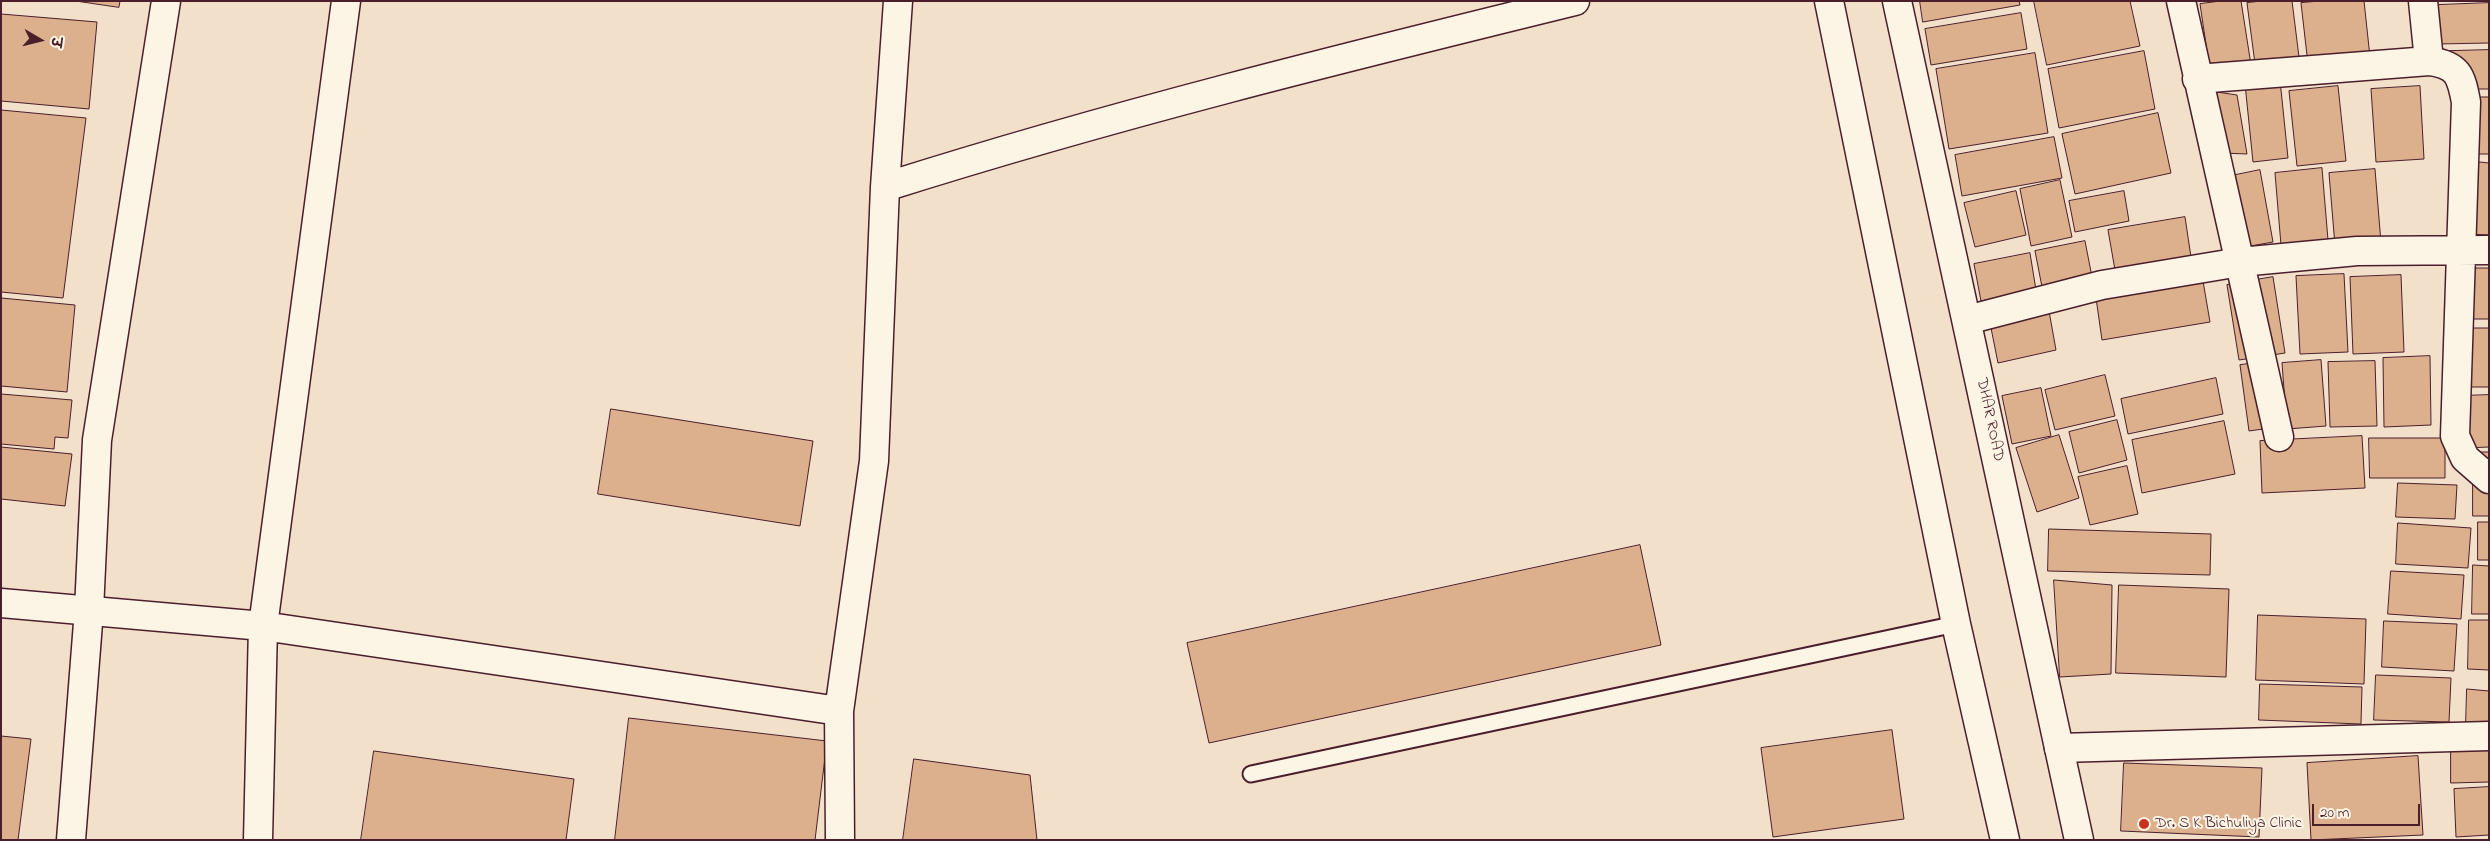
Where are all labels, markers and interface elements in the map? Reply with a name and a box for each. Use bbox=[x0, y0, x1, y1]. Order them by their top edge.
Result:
north arrow bbox=[15, 15, 65, 65]
text: उ bbox=[44, 36, 66, 48]
street label: DHAR ROAD bbox=[1971, 376, 2007, 464]
scale bar bbox=[2315, 794, 2422, 826]
text: 20 m bbox=[2320, 802, 2349, 824]
place label: Dr. S K Bichuliya Clinic bbox=[2155, 814, 2302, 834]
marker: Dr. S K Bichuliya Clinic bbox=[2137, 817, 2151, 831]

